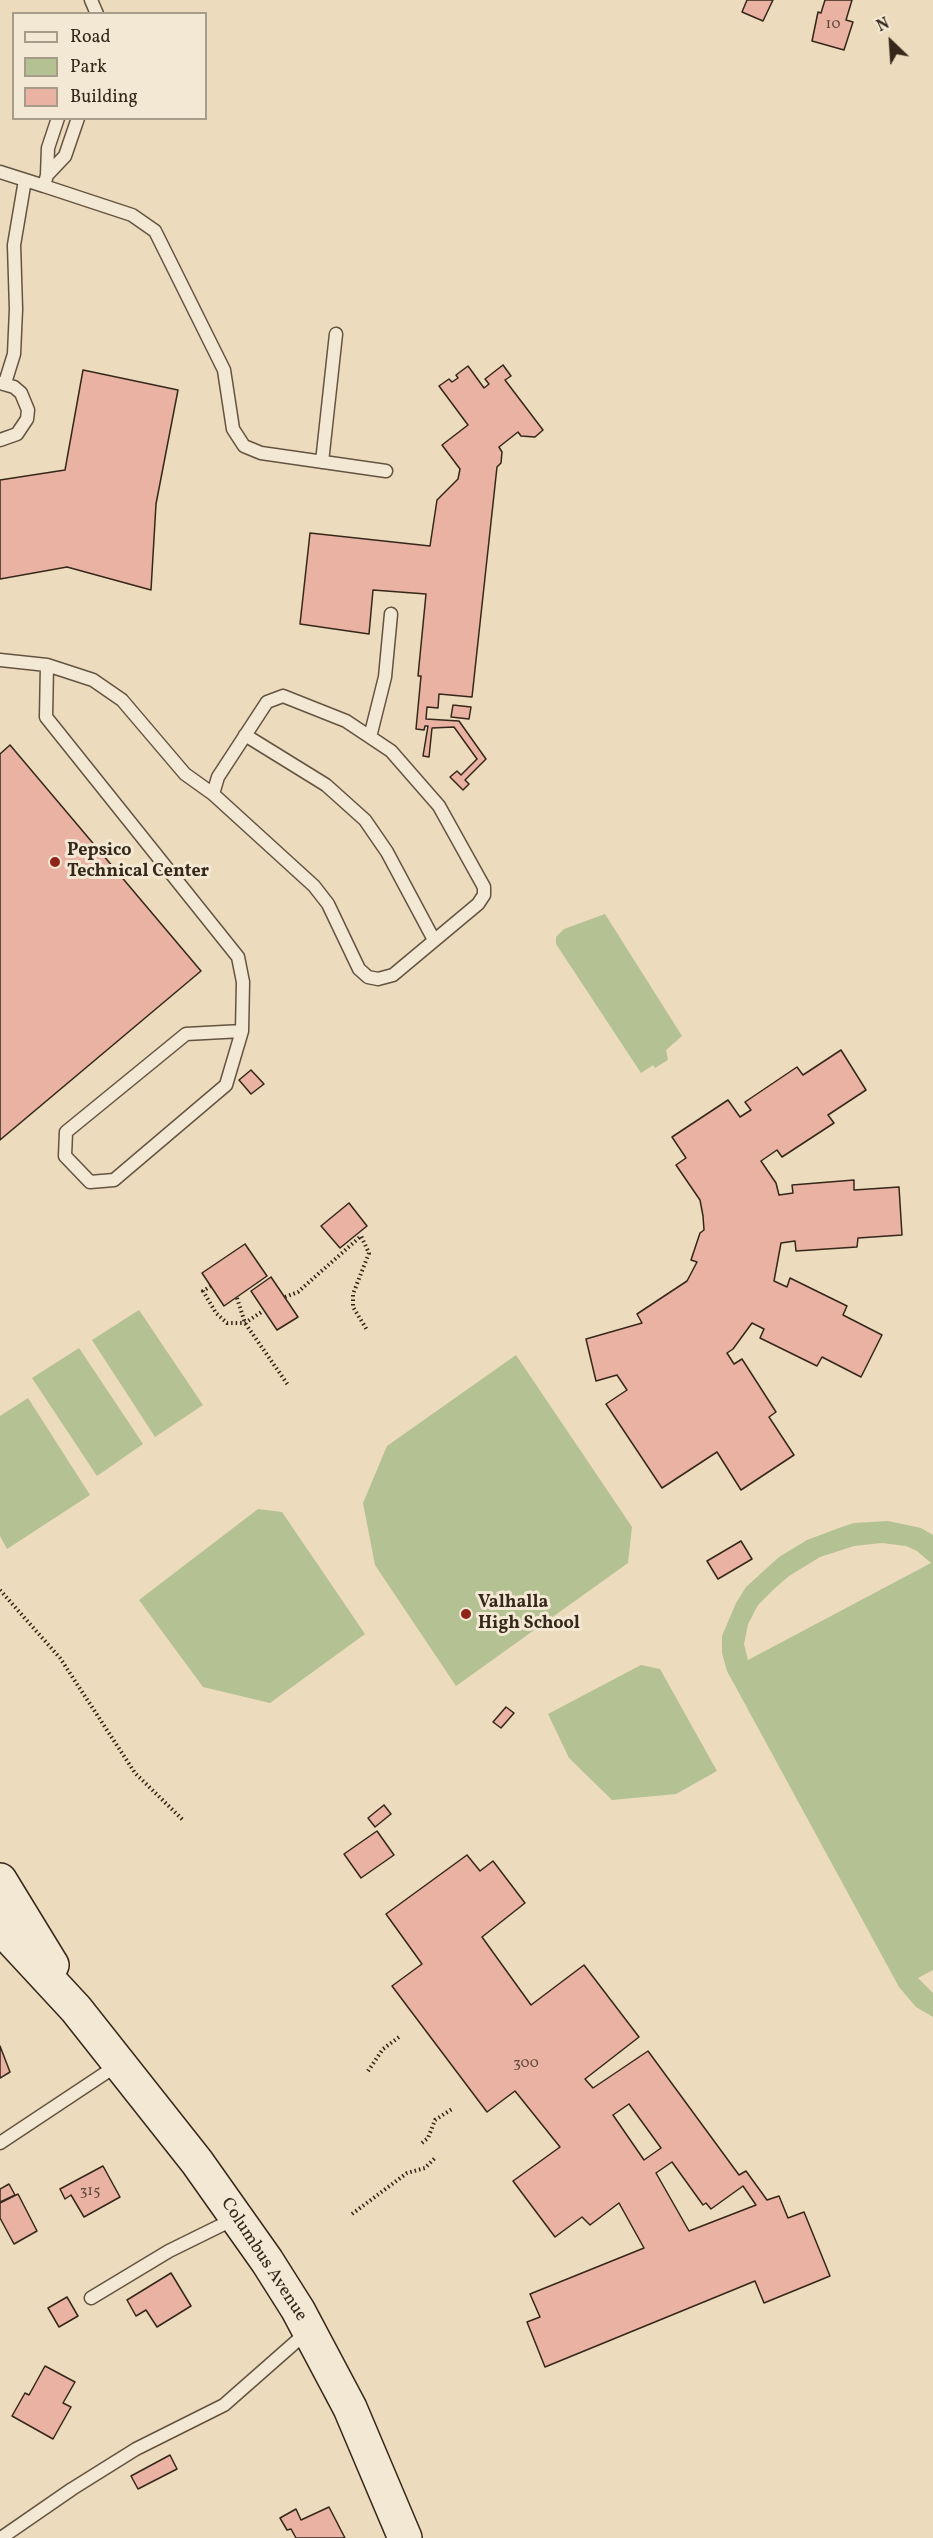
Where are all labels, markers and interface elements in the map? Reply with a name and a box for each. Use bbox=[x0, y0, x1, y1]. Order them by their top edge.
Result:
legend bbox=[12, 12, 207, 120]
north arrow bbox=[861, 12, 921, 72]
text: N bbox=[873, 13, 893, 38]
house number: 10 bbox=[826, 16, 840, 34]
text: Road bbox=[70, 25, 111, 50]
text: Park bbox=[70, 55, 107, 80]
text: Building bbox=[70, 85, 138, 110]
place label: Pepsico Technical Center bbox=[67, 841, 209, 884]
marker: Pepsico Technical Center bbox=[48, 855, 62, 869]
place label: Valhalla High School bbox=[478, 1593, 580, 1636]
marker: Valhalla High School bbox=[459, 1607, 473, 1621]
house number: 300 bbox=[513, 2055, 539, 2073]
house number: 315 bbox=[80, 2183, 100, 2201]
street label: Columbus Avenue bbox=[215, 2194, 311, 2326]

